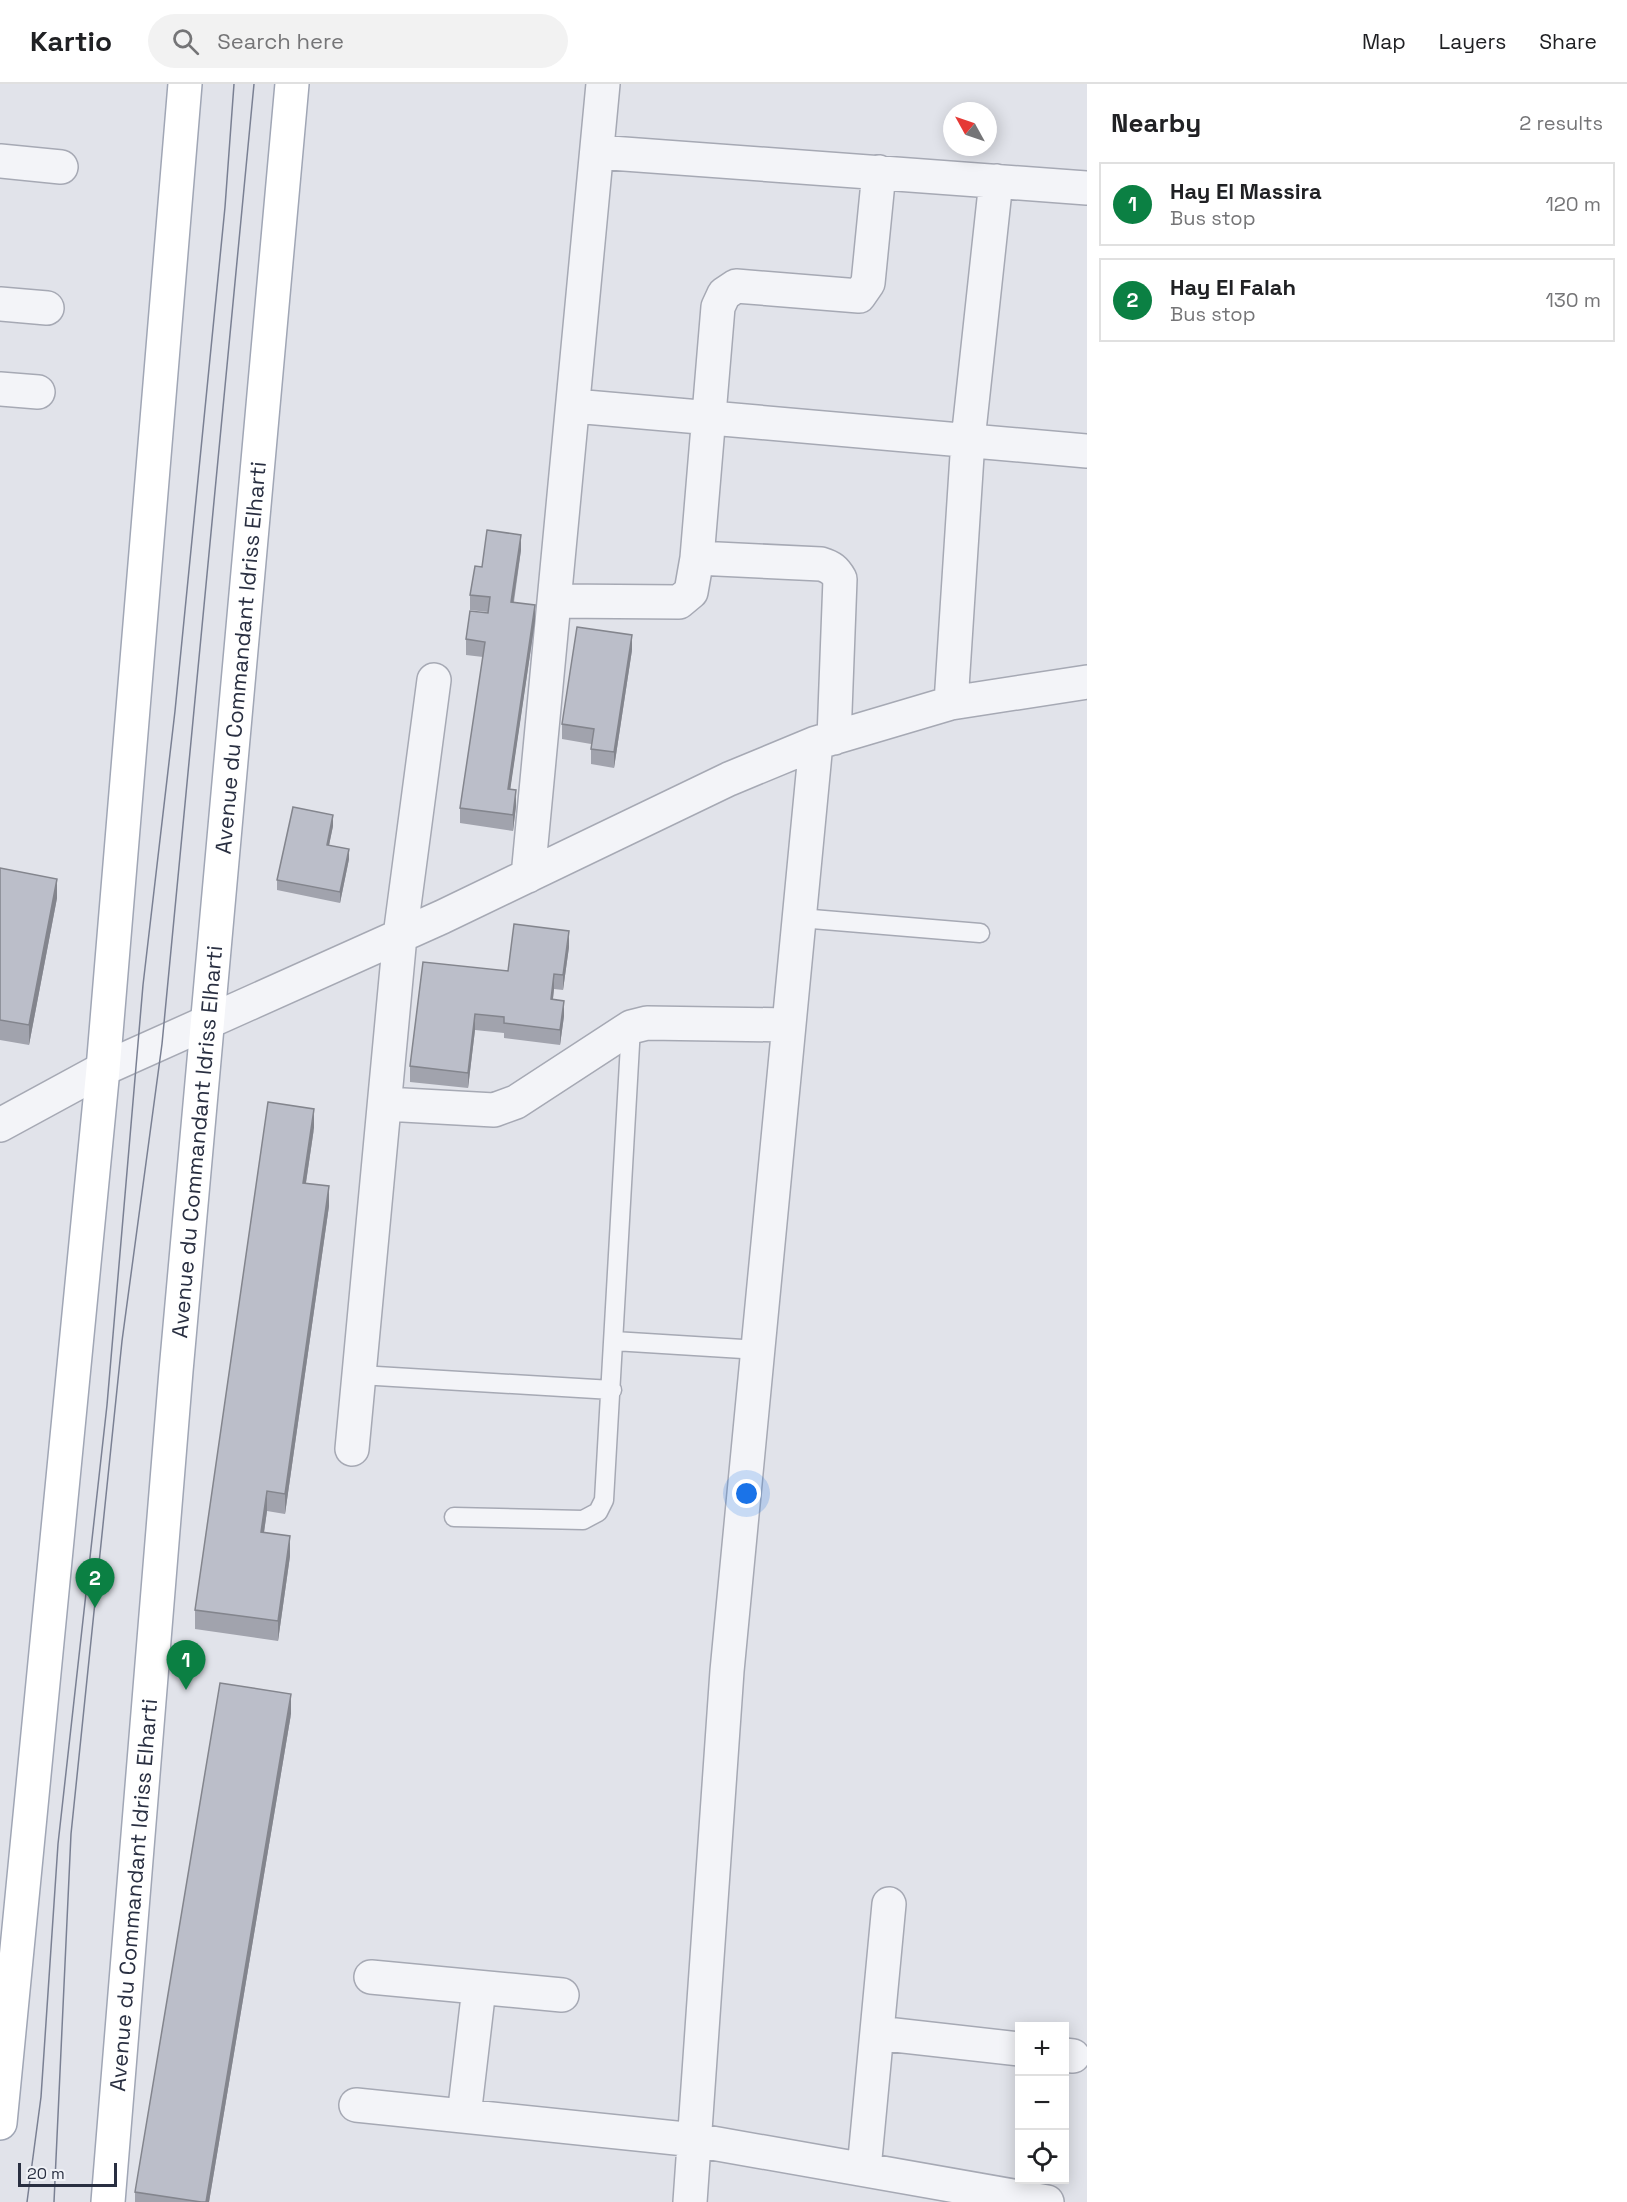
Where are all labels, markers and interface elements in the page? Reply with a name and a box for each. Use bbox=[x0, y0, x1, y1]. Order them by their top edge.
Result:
search box bbox=[148, 14, 568, 68]
text: Kartio bbox=[30, 23, 112, 59]
icon: search bbox=[169, 25, 202, 58]
text: Search here bbox=[217, 27, 344, 55]
text: Map bbox=[1362, 28, 1406, 55]
text: Layers bbox=[1439, 28, 1506, 55]
text: Share bbox=[1539, 28, 1597, 55]
north arrow bbox=[943, 102, 997, 156]
text: Nearby bbox=[1111, 106, 1201, 140]
text: 2 results bbox=[1519, 110, 1603, 136]
text: Hay El Massira bbox=[1170, 177, 1322, 205]
text: 1 bbox=[1128, 191, 1137, 217]
text: 120 m bbox=[1545, 191, 1601, 217]
text: Bus stop bbox=[1170, 205, 1256, 231]
text: Hay El Falah bbox=[1170, 273, 1296, 301]
text: 2 bbox=[1127, 287, 1138, 313]
text: 130 m bbox=[1545, 287, 1601, 313]
text: Bus stop bbox=[1170, 301, 1256, 327]
street label: Avenue du Commandant Idriss Elharti bbox=[209, 460, 272, 855]
street label: Avenue du Commandant Idriss Elharti bbox=[165, 944, 228, 1339]
your location bbox=[732, 1479, 761, 1508]
pin: 2 bbox=[76, 1558, 115, 1608]
pin: 1 bbox=[166, 1640, 206, 1690]
street label: Avenue du Commandant Idriss Elharti bbox=[103, 1698, 163, 2093]
map controls bbox=[1015, 2022, 1069, 2184]
button: + bbox=[1015, 2022, 1069, 2076]
button: − bbox=[1015, 2076, 1069, 2130]
button: locate bbox=[1015, 2130, 1069, 2184]
scale bar bbox=[18, 2160, 117, 2188]
text: 20 m bbox=[27, 2163, 65, 2184]

